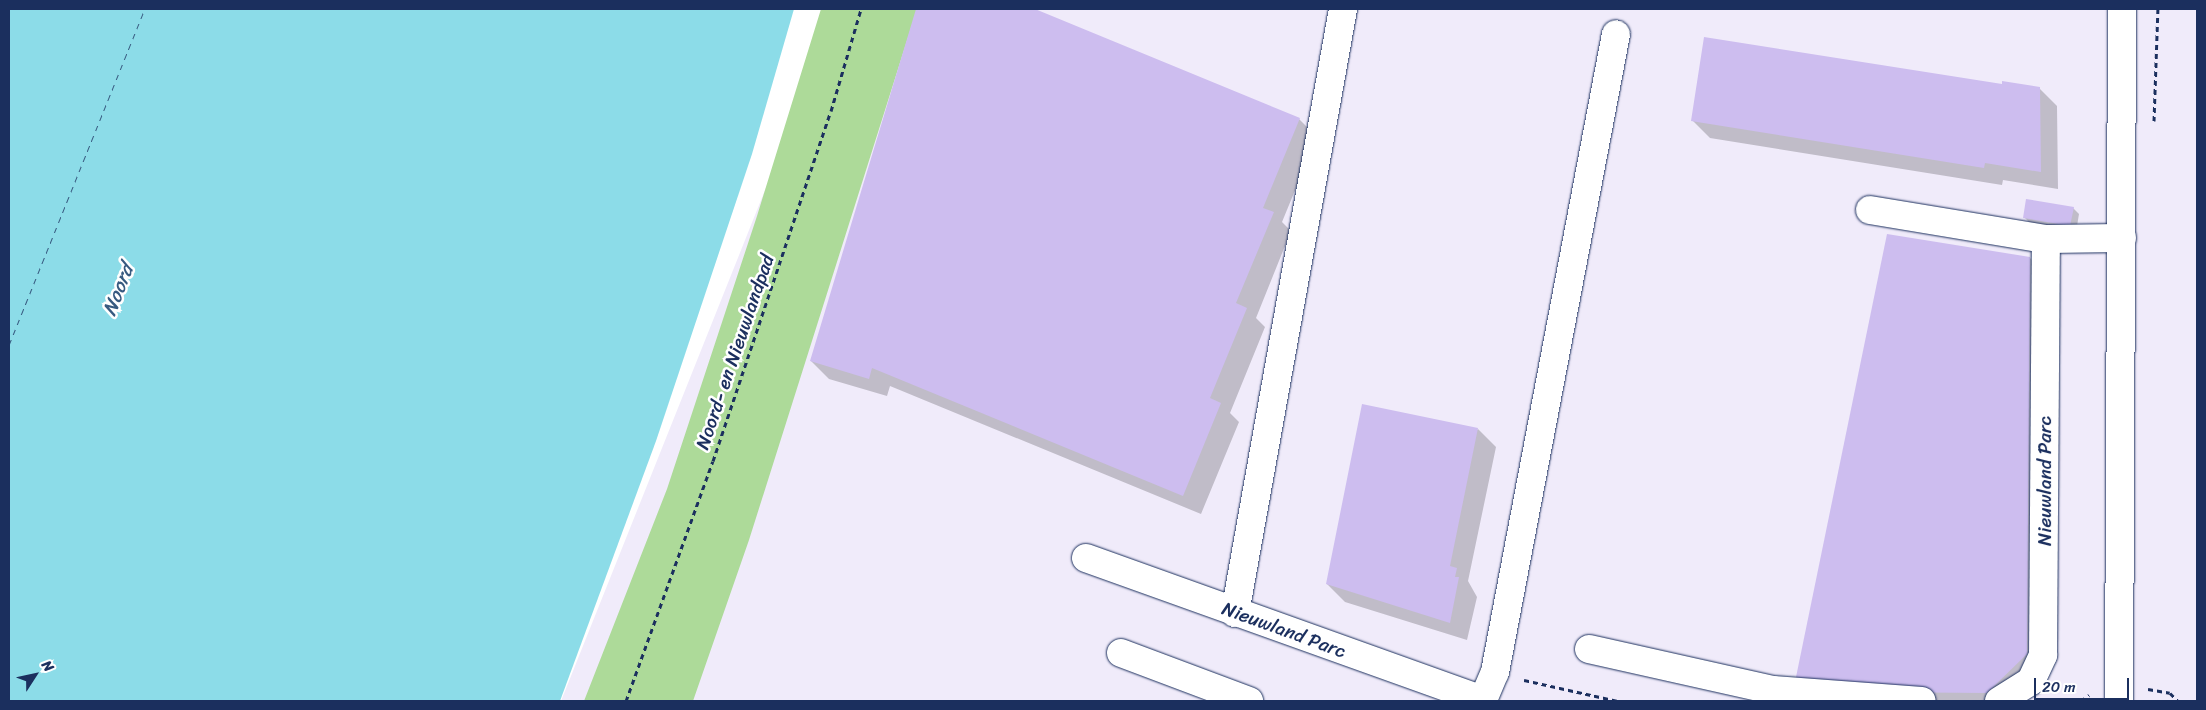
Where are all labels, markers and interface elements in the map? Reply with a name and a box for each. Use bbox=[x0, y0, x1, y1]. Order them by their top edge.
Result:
street label: Noord- en Nieuwlandpad bbox=[691, 251, 779, 453]
water label: Noord bbox=[97, 261, 139, 319]
street label: Nieuwland Parc bbox=[2034, 416, 2056, 546]
street label: Nieuwland Parc bbox=[1219, 597, 1349, 663]
north arrow bbox=[10, 650, 60, 700]
text: N bbox=[35, 655, 61, 677]
scale bar bbox=[2036, 668, 2131, 700]
text: 20 m bbox=[2042, 674, 2076, 700]

